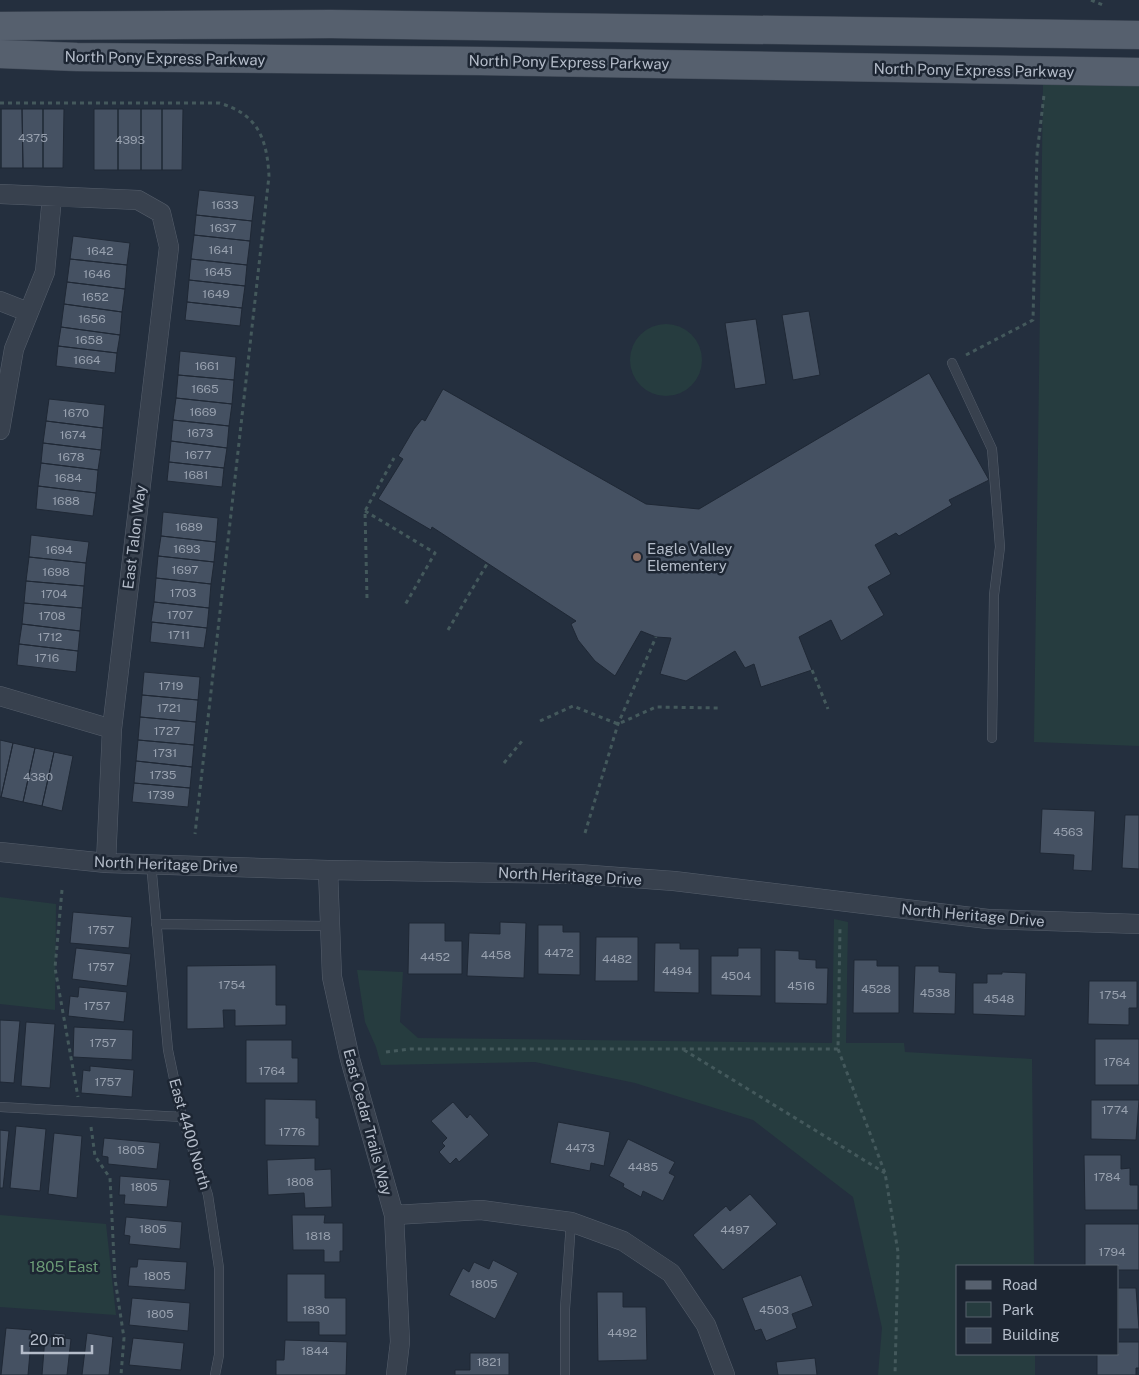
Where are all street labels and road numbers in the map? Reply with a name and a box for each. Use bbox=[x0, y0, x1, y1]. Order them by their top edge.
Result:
street label: North Pony Express Parkway bbox=[65, 48, 265, 68]
street label: North Pony Express Parkway bbox=[469, 52, 669, 72]
street label: North Pony Express Parkway bbox=[874, 60, 1074, 80]
street label: East Talon Way bbox=[119, 484, 149, 590]
street label: North Heritage Drive bbox=[94, 853, 238, 875]
street label: North Heritage Drive bbox=[498, 864, 642, 888]
street label: North Heritage Drive bbox=[901, 900, 1045, 930]
street label: East Cedar Trails Way bbox=[340, 1047, 396, 1197]
street label: East 4400 North bbox=[166, 1076, 214, 1192]

